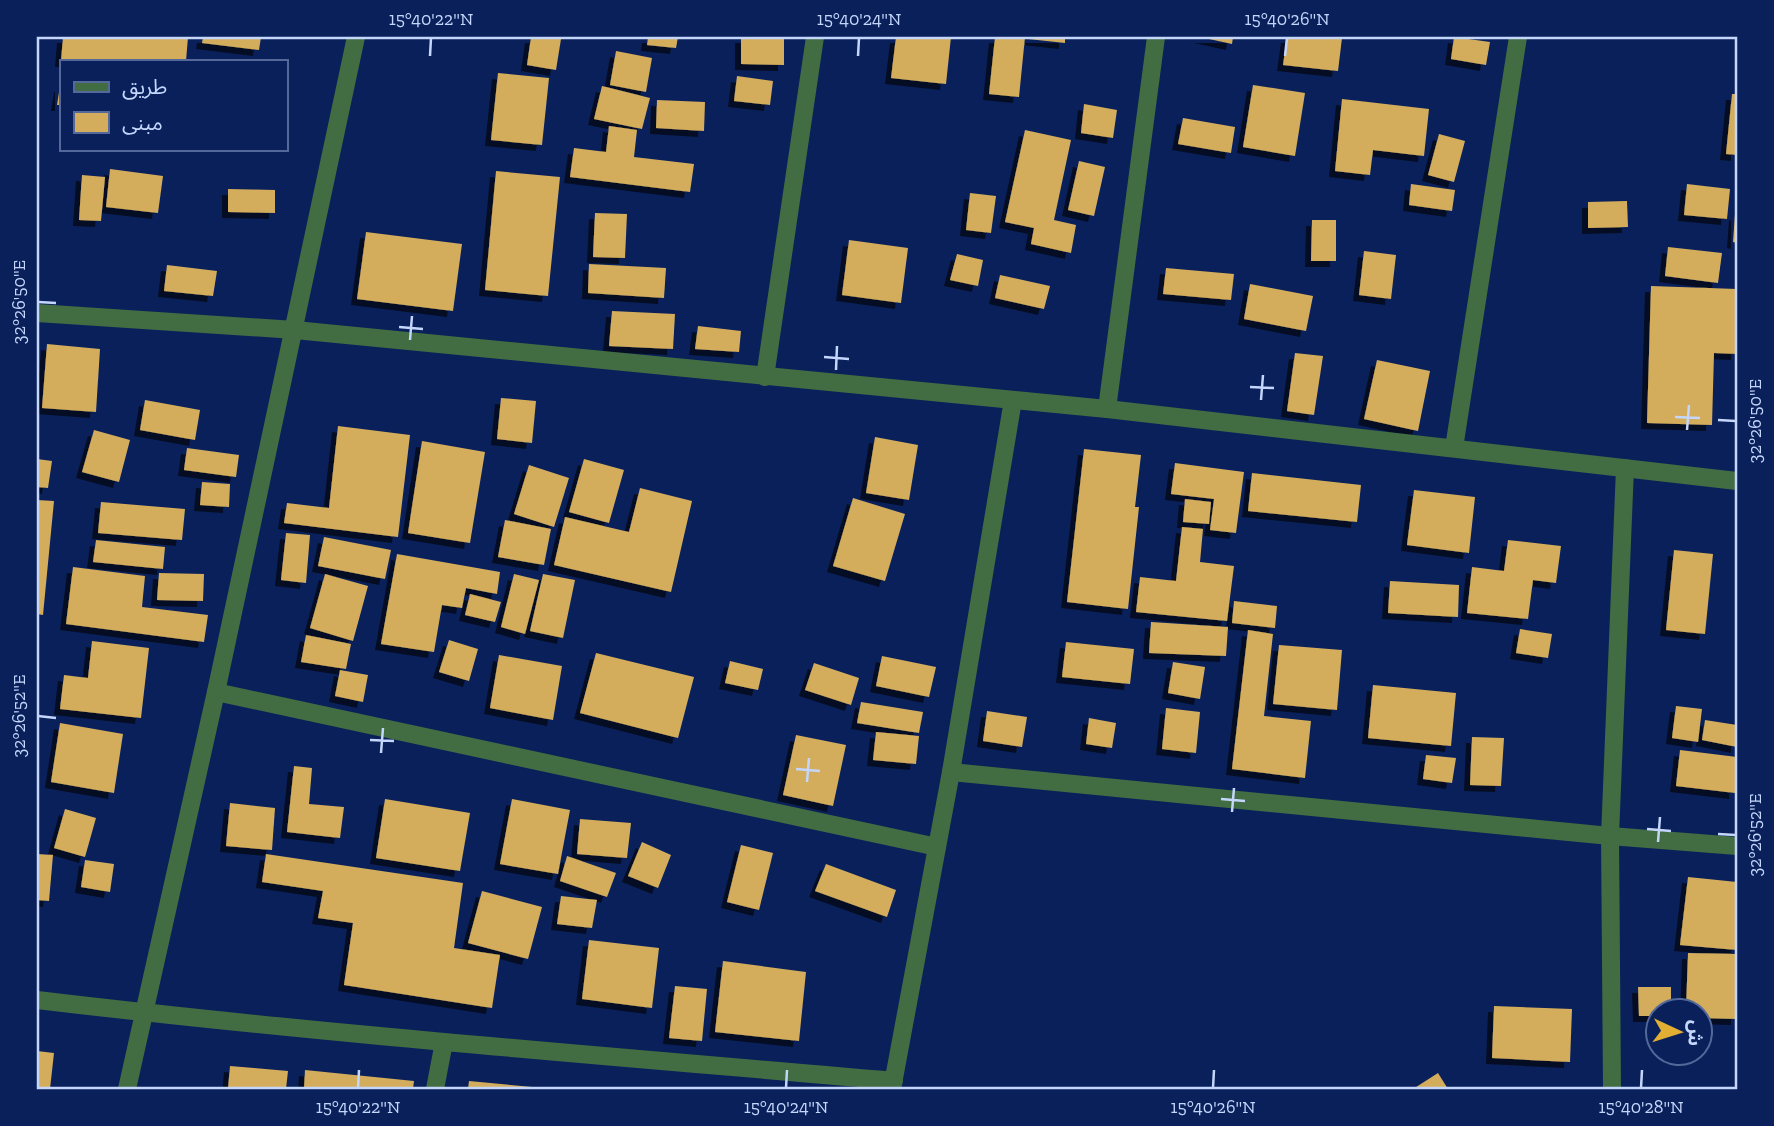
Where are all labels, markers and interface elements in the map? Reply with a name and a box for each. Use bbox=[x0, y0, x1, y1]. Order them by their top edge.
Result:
text: 15°40'22"N bbox=[389, 8, 473, 30]
text: 15°40'24"N bbox=[817, 8, 901, 30]
text: 15°40'26"N bbox=[1245, 8, 1329, 30]
legend bbox=[60, 60, 287, 150]
text: طريق bbox=[122, 74, 167, 100]
text: مبنى bbox=[122, 110, 163, 135]
text: 32°26'50"E bbox=[8, 260, 30, 344]
text: 32°26'50"E bbox=[1744, 379, 1766, 463]
text: 32°26'52"E bbox=[8, 674, 30, 758]
text: 32°26'52"E bbox=[1744, 793, 1766, 877]
north arrow bbox=[1644, 996, 1714, 1066]
text: ش bbox=[1683, 1019, 1708, 1047]
text: 15°40'22"N bbox=[316, 1096, 400, 1118]
text: 15°40'24"N bbox=[744, 1096, 828, 1118]
text: 15°40'26"N bbox=[1171, 1096, 1255, 1118]
text: 15°40'28"N bbox=[1599, 1096, 1683, 1118]

